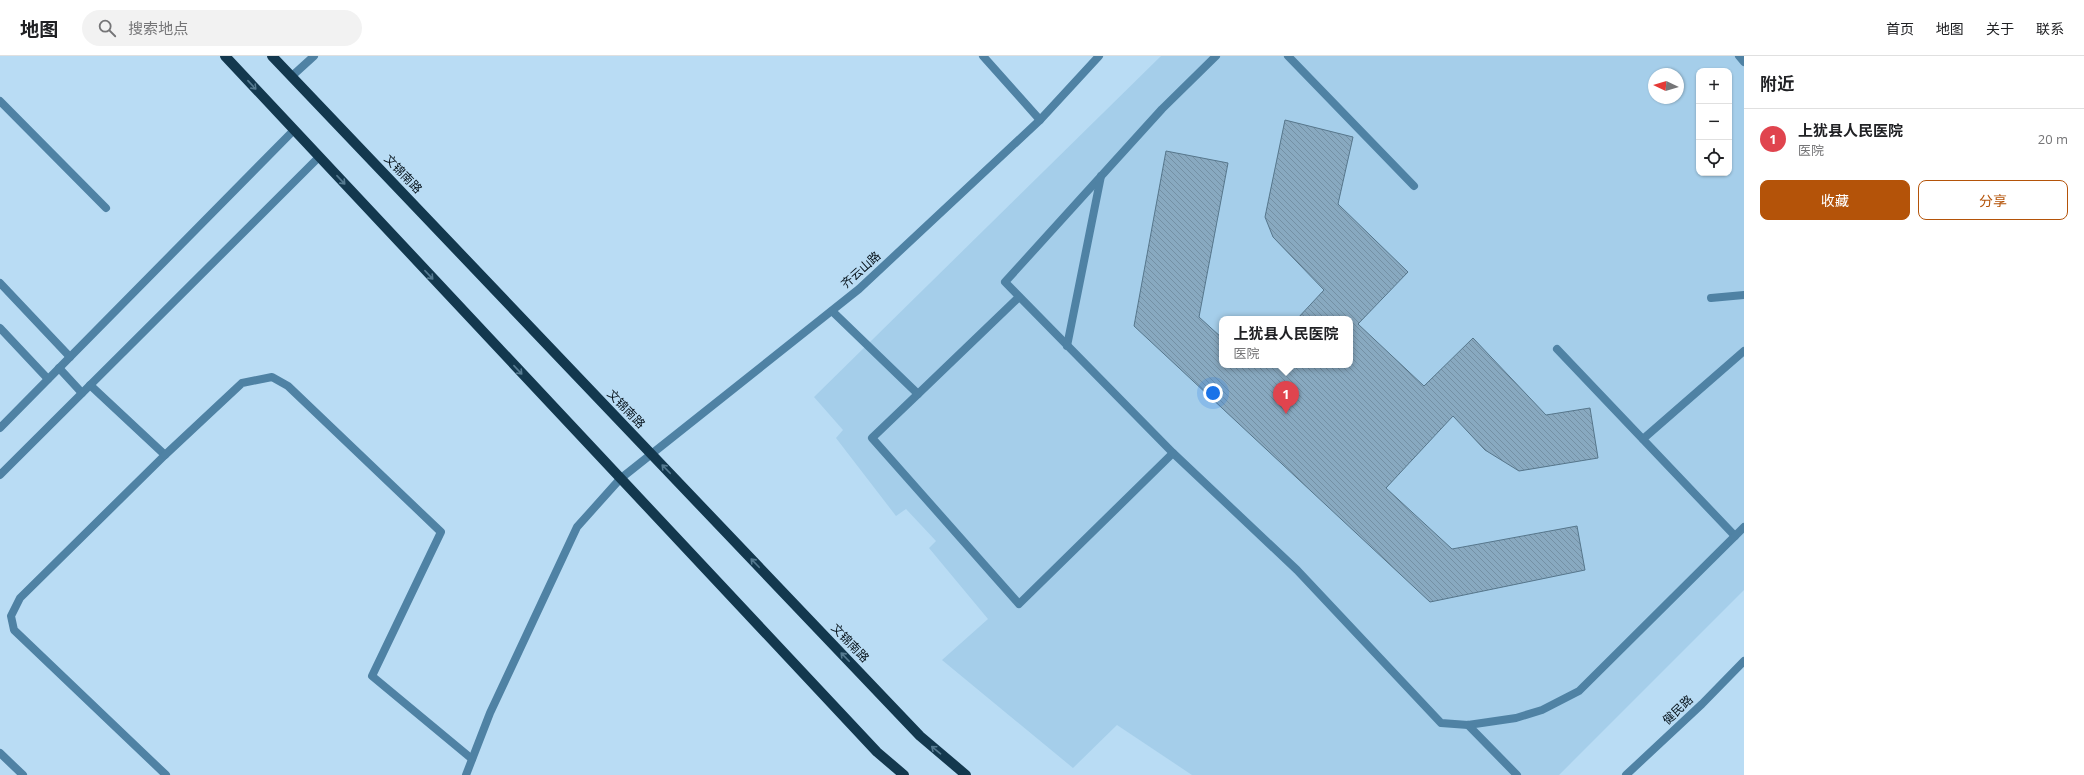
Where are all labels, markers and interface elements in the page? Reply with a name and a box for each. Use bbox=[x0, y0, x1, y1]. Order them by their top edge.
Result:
search box bbox=[82, 10, 362, 46]
text: 地图 bbox=[20, 16, 58, 42]
icon: search bbox=[96, 17, 118, 39]
text: 搜索地点 bbox=[128, 18, 188, 38]
text: 首页 bbox=[1886, 19, 1914, 38]
text: 地图 bbox=[1936, 19, 1964, 38]
text: 关于 bbox=[1986, 19, 2014, 38]
text: 联系 bbox=[2036, 19, 2064, 38]
north arrow bbox=[1648, 68, 1684, 104]
map controls bbox=[1696, 68, 1732, 176]
button: + bbox=[1696, 68, 1732, 104]
text: 附近 bbox=[1760, 72, 1794, 95]
one-way arrow bbox=[247, 79, 256, 89]
button: − bbox=[1696, 104, 1732, 140]
text: 上犹县人民医院 bbox=[1798, 120, 1903, 140]
text: 1 bbox=[1769, 130, 1777, 148]
text: 20 m bbox=[2038, 130, 2068, 148]
button: locate bbox=[1696, 140, 1732, 176]
text: 医院 bbox=[1798, 141, 1824, 159]
street label: 文锦南路 bbox=[381, 150, 426, 197]
one-way arrow bbox=[336, 175, 345, 185]
button: 收藏 bbox=[1760, 180, 1910, 220]
button: 分享 bbox=[1918, 180, 2068, 220]
street label: 齐云山路 bbox=[837, 247, 884, 292]
one-way arrow bbox=[425, 270, 434, 280]
popup bbox=[1219, 316, 1353, 368]
text: 上犹县人民医院 bbox=[1233, 323, 1339, 343]
text: 医院 bbox=[1233, 344, 1260, 362]
one-way arrow bbox=[513, 365, 523, 375]
pin: 1 bbox=[1273, 381, 1299, 414]
your location bbox=[1203, 383, 1223, 403]
street label: 文锦南路 bbox=[604, 385, 649, 432]
one-way arrow bbox=[661, 464, 670, 474]
one-way arrow bbox=[750, 558, 760, 568]
street label: 文锦南路 bbox=[828, 619, 873, 666]
one-way arrow bbox=[840, 652, 850, 662]
street label: 健民路 bbox=[1659, 691, 1697, 728]
one-way arrow bbox=[931, 745, 941, 754]

